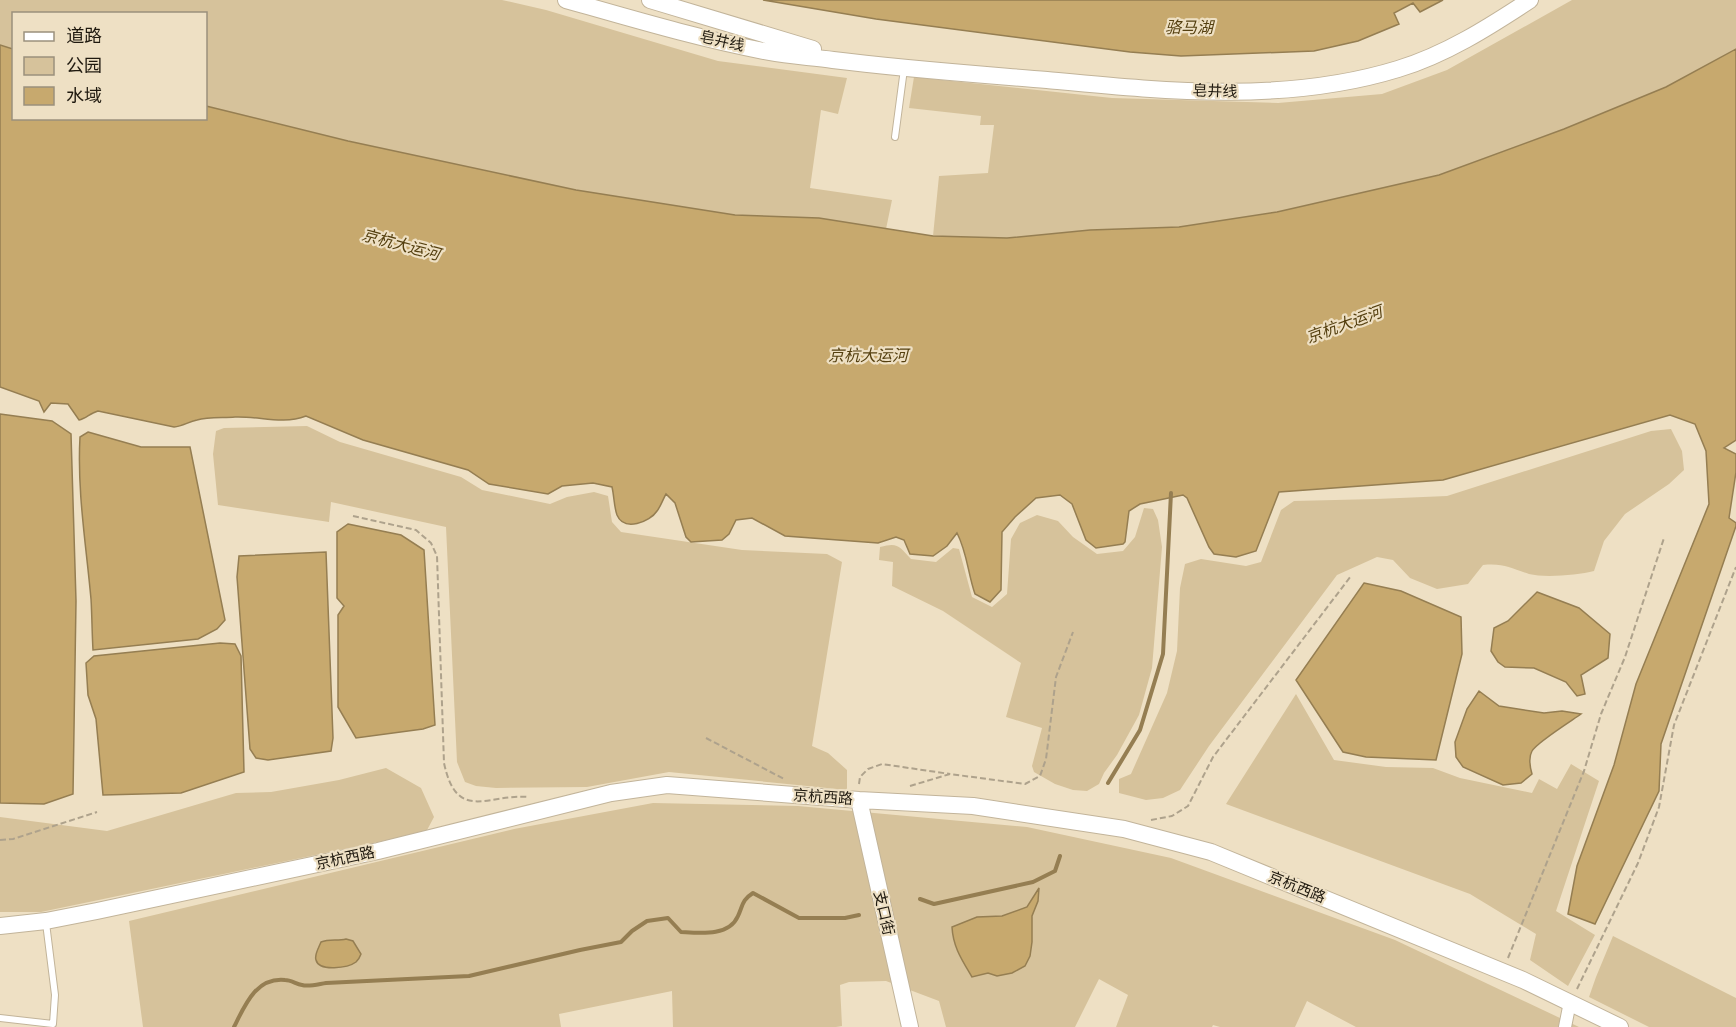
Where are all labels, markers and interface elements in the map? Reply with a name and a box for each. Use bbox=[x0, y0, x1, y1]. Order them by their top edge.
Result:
legend bbox=[12, 12, 207, 120]
water label: 骆马湖 bbox=[1165, 17, 1216, 36]
text: 道路 bbox=[66, 24, 102, 46]
street label: 皂井线 bbox=[698, 26, 746, 54]
text: 公园 bbox=[66, 54, 102, 76]
street label: 皂井线 bbox=[1192, 80, 1238, 100]
text: 水域 bbox=[66, 84, 102, 106]
water label: 京杭大运河 bbox=[360, 224, 445, 264]
water label: 京杭大运河 bbox=[1303, 300, 1387, 346]
water label: 京杭大运河 bbox=[828, 345, 911, 364]
street label: 京杭西路 bbox=[793, 785, 854, 807]
street label: 京杭西路 bbox=[314, 842, 376, 872]
street label: 京杭西路 bbox=[1266, 866, 1329, 906]
street label: 支口街 bbox=[871, 889, 899, 937]

